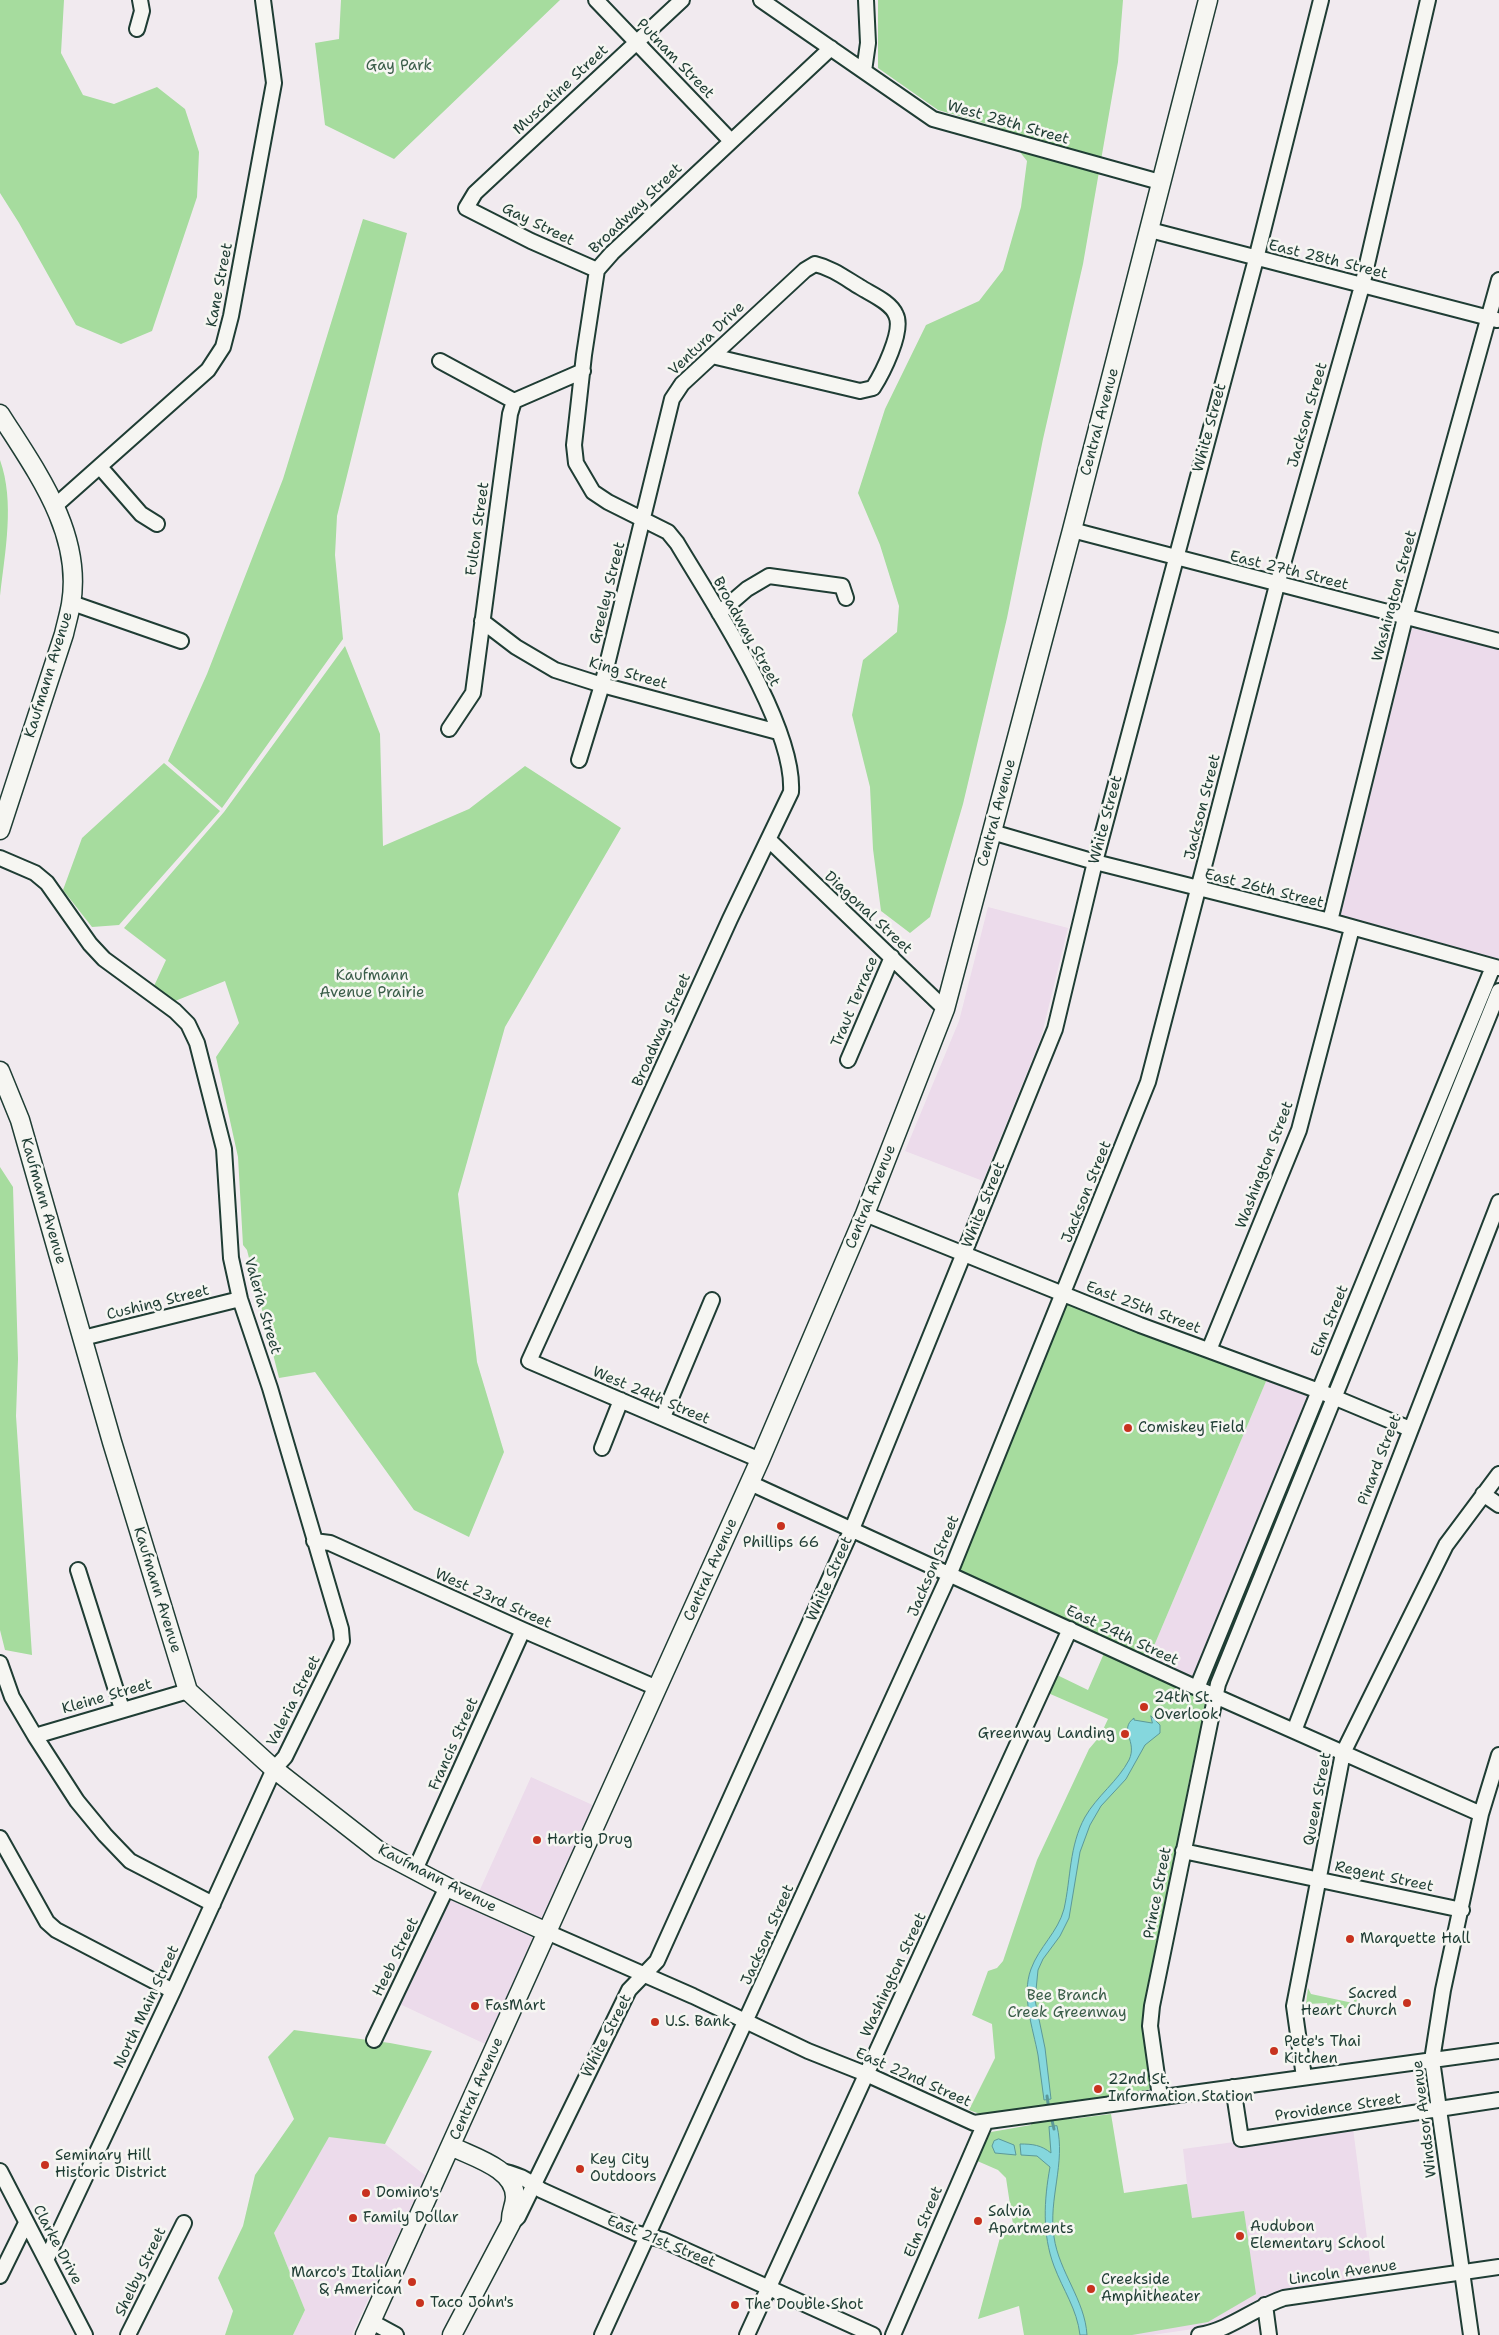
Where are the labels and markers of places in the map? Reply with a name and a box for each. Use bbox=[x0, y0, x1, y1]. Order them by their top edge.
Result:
place label: Comiskey Field bbox=[1138, 1419, 1244, 1437]
marker: Comiskey Field bbox=[1122, 1422, 1134, 1434]
marker: Phillips 66 bbox=[775, 1520, 787, 1532]
place label: Phillips 66 bbox=[743, 1534, 819, 1552]
place label: 24th St. Overlook bbox=[1154, 1689, 1219, 1724]
marker: 24th St. Overlook bbox=[1138, 1701, 1150, 1713]
place label: Greenway Landing bbox=[978, 1725, 1115, 1743]
marker: Greenway Landing bbox=[1119, 1728, 1131, 1740]
place label: Hartig Drug bbox=[547, 1831, 632, 1849]
marker: Hartig Drug bbox=[531, 1834, 543, 1846]
place label: Marquette Hall bbox=[1360, 1930, 1470, 1948]
marker: Marquette Hall bbox=[1344, 1933, 1356, 1945]
place label: Sacred Heart Church bbox=[1301, 1985, 1397, 2020]
place label: FasMart bbox=[485, 1997, 546, 2015]
marker: Sacred Heart Church bbox=[1401, 1997, 1413, 2009]
marker: FasMart bbox=[469, 2000, 481, 2012]
place label: U.S. Bank bbox=[665, 2013, 730, 2031]
marker: U.S. Bank bbox=[649, 2016, 661, 2028]
place label: Pete's Thai Kitchen bbox=[1284, 2033, 1361, 2068]
marker: Pete's Thai Kitchen bbox=[1268, 2045, 1280, 2057]
place label: 22nd St. Information Station bbox=[1108, 2071, 1253, 2106]
marker: 22nd St. Information Station bbox=[1092, 2083, 1104, 2095]
place label: Seminary Hill Historic District bbox=[55, 2147, 167, 2182]
place label: Key City Outdoors bbox=[590, 2151, 657, 2186]
marker: Seminary Hill Historic District bbox=[39, 2159, 51, 2171]
marker: Key City Outdoors bbox=[574, 2163, 586, 2175]
place label: Domino's bbox=[376, 2184, 439, 2202]
marker: Domino's bbox=[360, 2187, 372, 2199]
place label: Salvia Apartments bbox=[988, 2203, 1074, 2238]
place label: Family Dollar bbox=[363, 2209, 459, 2227]
marker: Family Dollar bbox=[347, 2212, 359, 2224]
marker: Salvia Apartments bbox=[972, 2215, 984, 2227]
place label: Audubon Elementary School bbox=[1250, 2218, 1385, 2253]
marker: Audubon Elementary School bbox=[1234, 2230, 1246, 2242]
place label: Marco's Italian & American bbox=[291, 2264, 402, 2299]
place label: Creekside Amphitheater bbox=[1101, 2271, 1201, 2306]
marker: Marco's Italian & American bbox=[406, 2276, 418, 2288]
marker: Creekside Amphitheater bbox=[1085, 2283, 1097, 2295]
place label: Taco John's bbox=[430, 2294, 514, 2312]
place label: The Double Shot bbox=[745, 2296, 864, 2314]
marker: Taco John's bbox=[414, 2297, 426, 2309]
marker: The Double Shot bbox=[729, 2299, 741, 2311]

